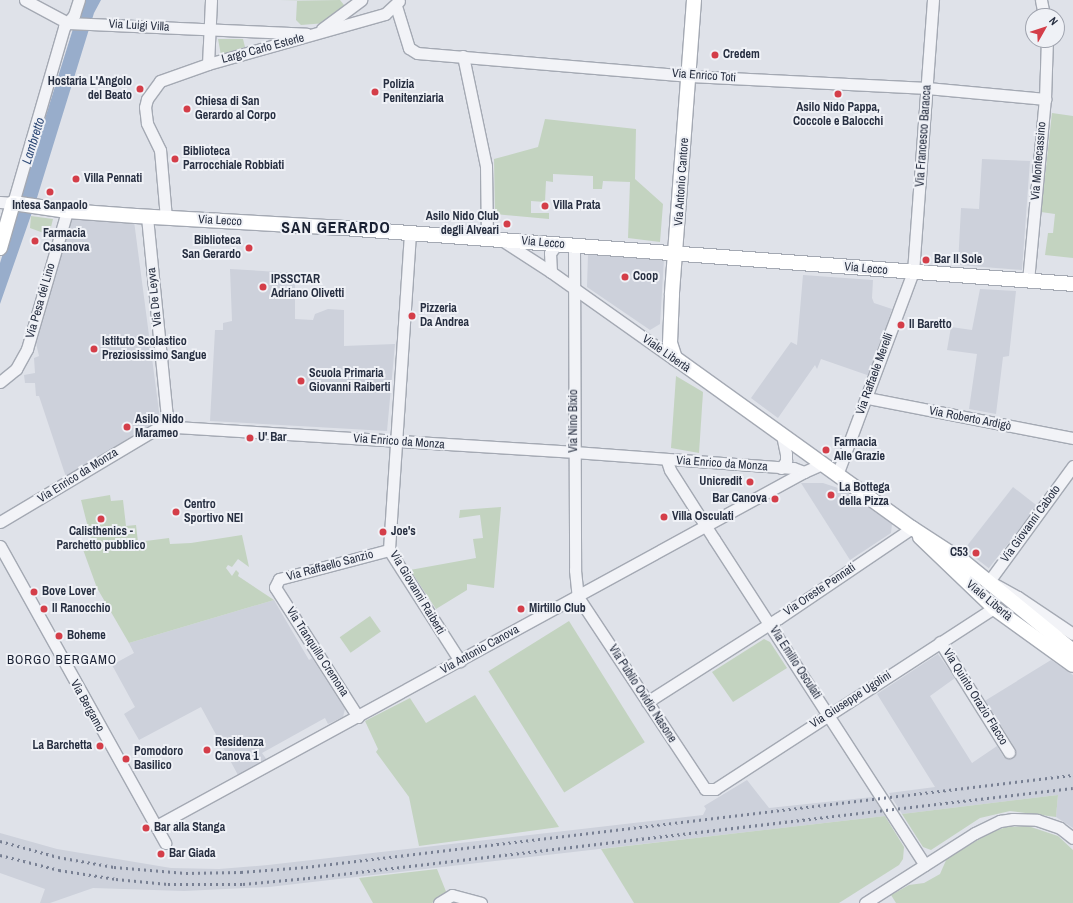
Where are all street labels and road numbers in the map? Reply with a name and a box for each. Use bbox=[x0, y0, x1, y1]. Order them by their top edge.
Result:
street label: Via Luigi Villa bbox=[108, 17, 170, 35]
street label: Largo Carlo Esterle bbox=[220, 31, 306, 67]
street label: Via Enrico Toti bbox=[671, 67, 737, 85]
street label: Via Francesco Baracca bbox=[913, 85, 935, 187]
street label: Via Montecassino bbox=[1028, 121, 1050, 201]
street label: Via Antonio Cantore bbox=[672, 137, 692, 227]
street label: Via Lecco bbox=[198, 213, 242, 229]
street label: Via Lecco bbox=[521, 234, 565, 252]
street label: Via Lecco bbox=[844, 260, 888, 278]
street label: Via Pesa del Lino bbox=[23, 262, 59, 340]
street label: Via De Leyva bbox=[145, 267, 165, 327]
street label: Via Raffaele Merelli bbox=[854, 331, 896, 417]
street label: Viale Libertà bbox=[639, 332, 693, 376]
street label: Via Nino Bixio bbox=[567, 389, 581, 453]
street label: Via Roberto Ardigò bbox=[927, 404, 1013, 434]
street label: Via Enrico da Monza bbox=[353, 432, 445, 452]
street label: Via Enrico da Monza bbox=[35, 446, 121, 506]
street label: Via Enrico da Monza bbox=[676, 454, 768, 474]
street label: Via Giovanni Caboto bbox=[998, 483, 1064, 565]
street label: Via Raffaello Sanzio bbox=[285, 547, 375, 585]
street label: Via Giovanni Raiberti bbox=[386, 549, 448, 637]
street label: Via Oreste Pennati bbox=[781, 561, 859, 619]
street label: Viale Libertà bbox=[963, 578, 1015, 624]
street label: Via Tranquillo Cremona bbox=[283, 604, 351, 700]
street label: Via Antonio Canova bbox=[438, 622, 522, 678]
street label: Via Emilio Osculati bbox=[766, 624, 824, 702]
street label: Via Publio Ovidio Nasone bbox=[605, 642, 679, 746]
street label: Via Quinto Orazio Flacco bbox=[940, 646, 1010, 748]
street label: Via Giuseppe Ugolini bbox=[808, 668, 894, 732]
street label: Via Bergamo bbox=[67, 677, 107, 735]

